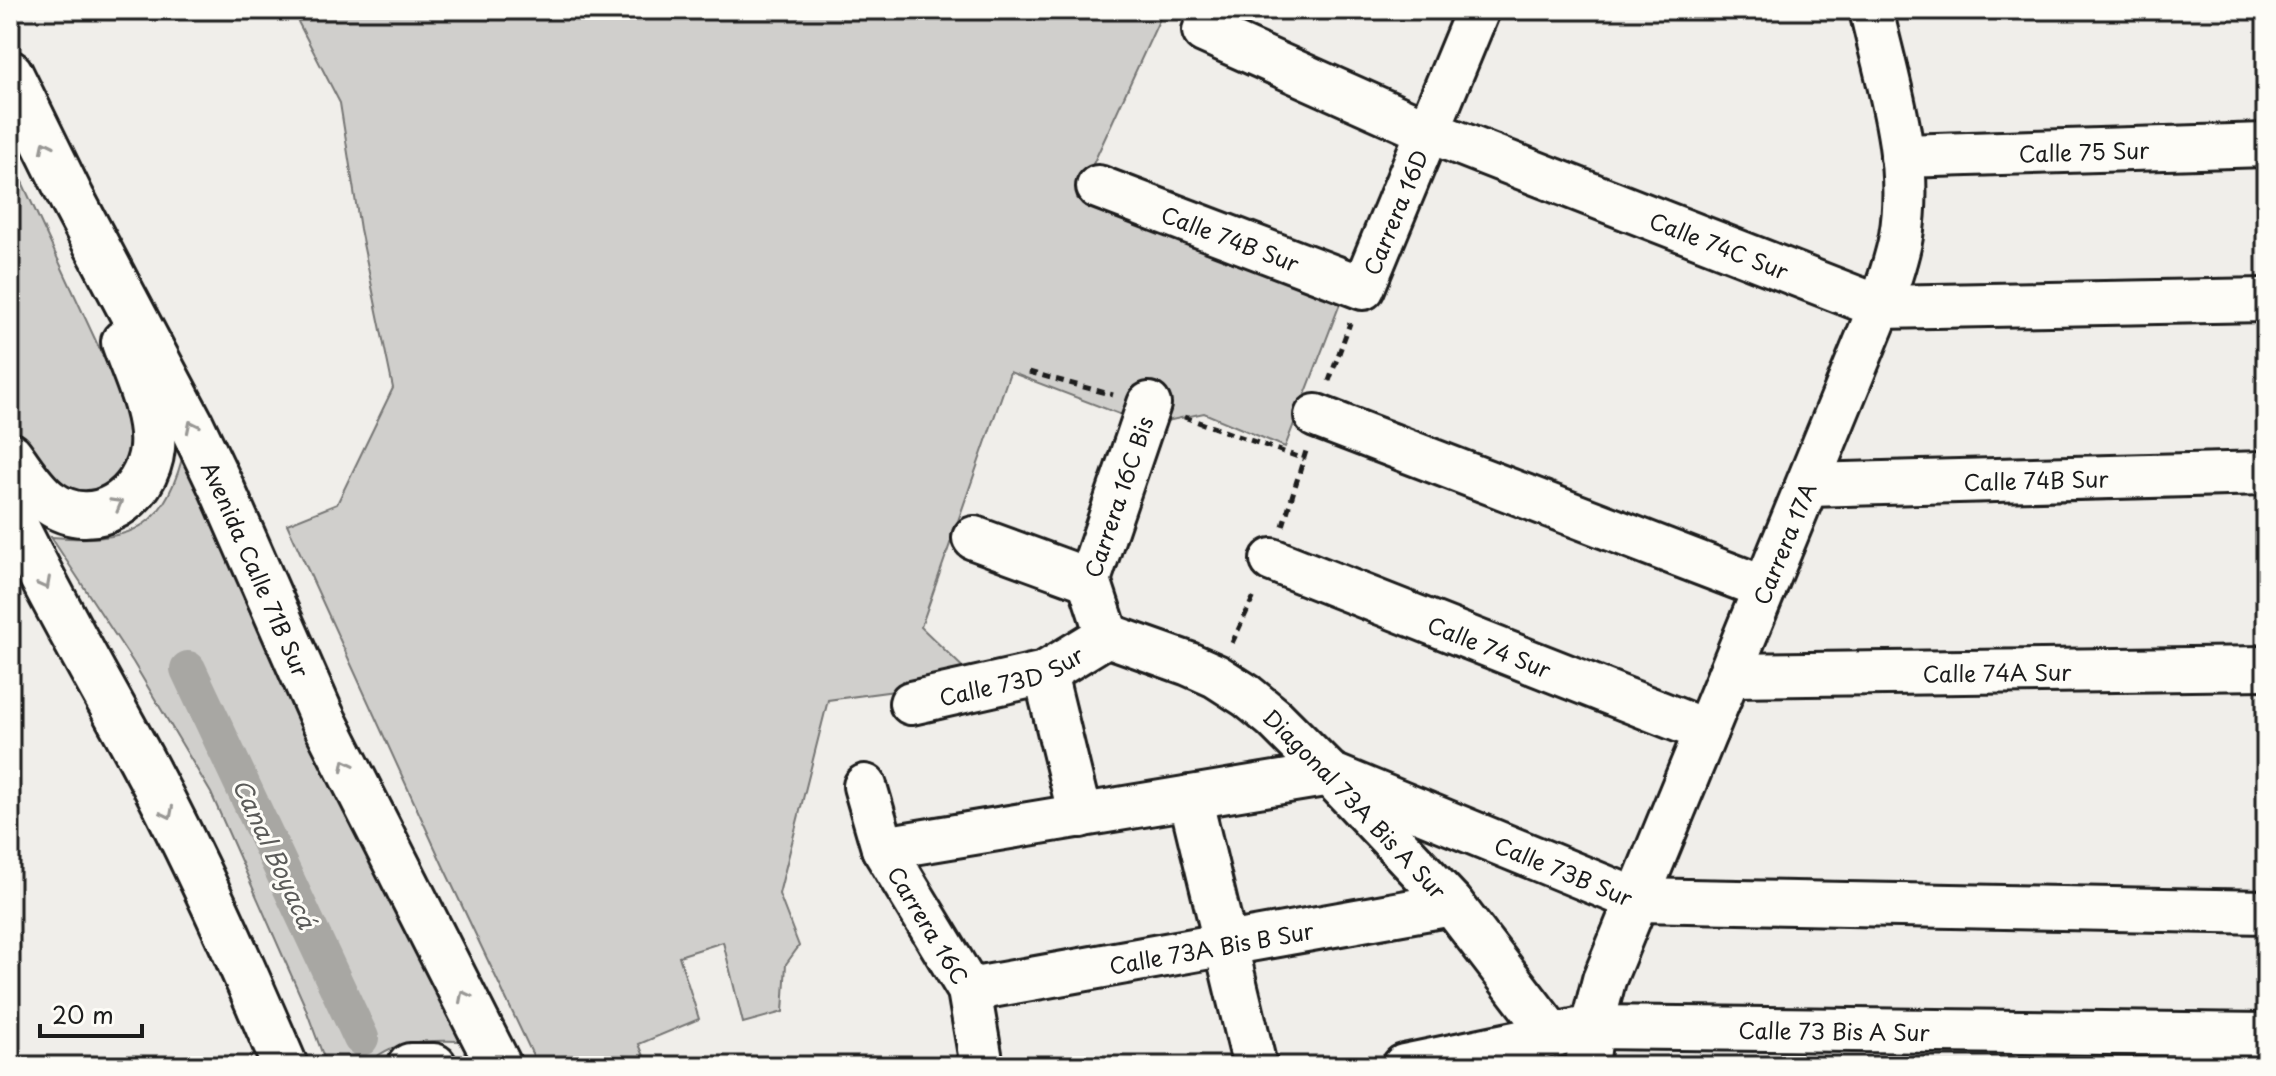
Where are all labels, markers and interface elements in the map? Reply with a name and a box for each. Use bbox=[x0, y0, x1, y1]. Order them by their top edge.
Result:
street label: Calle 75 Sur bbox=[2018, 132, 2150, 169]
one-way arrow bbox=[40, 140, 56, 154]
street label: Carrera 16D bbox=[1354, 144, 1435, 280]
street label: Calle 74B Sur bbox=[1157, 196, 1305, 279]
street label: Calle 74C Sur bbox=[1645, 202, 1794, 287]
street label: Carrera 16C Bis bbox=[1075, 412, 1160, 582]
one-way arrow bbox=[186, 420, 202, 435]
street label: Avenida Calle 71B Sur bbox=[194, 455, 319, 683]
street label: Calle 74B Sur bbox=[1963, 461, 2110, 497]
street label: Carrera 17A bbox=[1743, 477, 1823, 609]
one-way arrow bbox=[109, 498, 123, 514]
one-way arrow bbox=[35, 576, 50, 591]
street label: Calle 74 Sur bbox=[1423, 607, 1557, 685]
street label: Calle 73D Sur bbox=[936, 637, 1090, 713]
street label: Calle 74A Sur bbox=[1922, 654, 2072, 689]
street label: Diagonal 73A Bis A Sur bbox=[1256, 700, 1455, 906]
one-way arrow bbox=[340, 758, 356, 773]
water label: Canal Boyacá bbox=[224, 772, 326, 935]
one-way arrow bbox=[158, 805, 174, 820]
street label: Calle 73B Sur bbox=[1490, 827, 1639, 913]
street label: Carrera 16C bbox=[881, 859, 978, 990]
street label: Calle 73A Bis B Sur bbox=[1106, 912, 1317, 981]
scale bar bbox=[40, 988, 142, 1038]
one-way arrow bbox=[458, 990, 473, 1005]
text: 20 m bbox=[52, 996, 114, 1032]
street label: Calle 73 Bis A Sur bbox=[1738, 1012, 1931, 1048]

